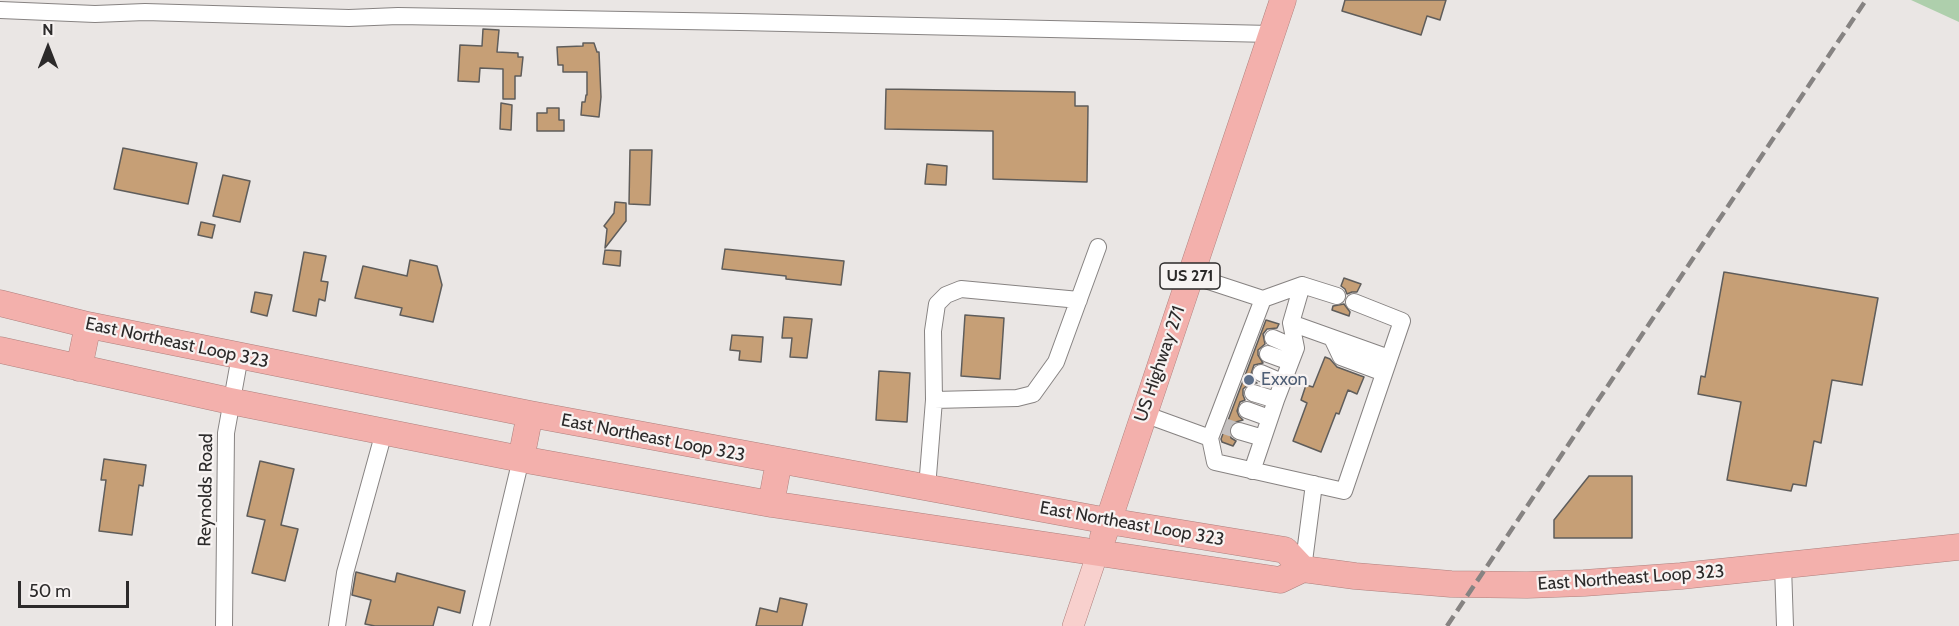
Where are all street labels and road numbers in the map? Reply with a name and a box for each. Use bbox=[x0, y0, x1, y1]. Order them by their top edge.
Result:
road number: US 271 bbox=[1160, 263, 1220, 289]
street label: US Highway 271 bbox=[1130, 303, 1190, 425]
street label: East Northeast Loop 323 bbox=[83, 313, 271, 373]
street label: East Northeast Loop 323 bbox=[559, 410, 747, 466]
street label: Reynolds Road bbox=[194, 433, 218, 547]
street label: East Northeast Loop 323 bbox=[1038, 497, 1226, 551]
street label: East Northeast Loop 323 bbox=[1537, 561, 1725, 595]

